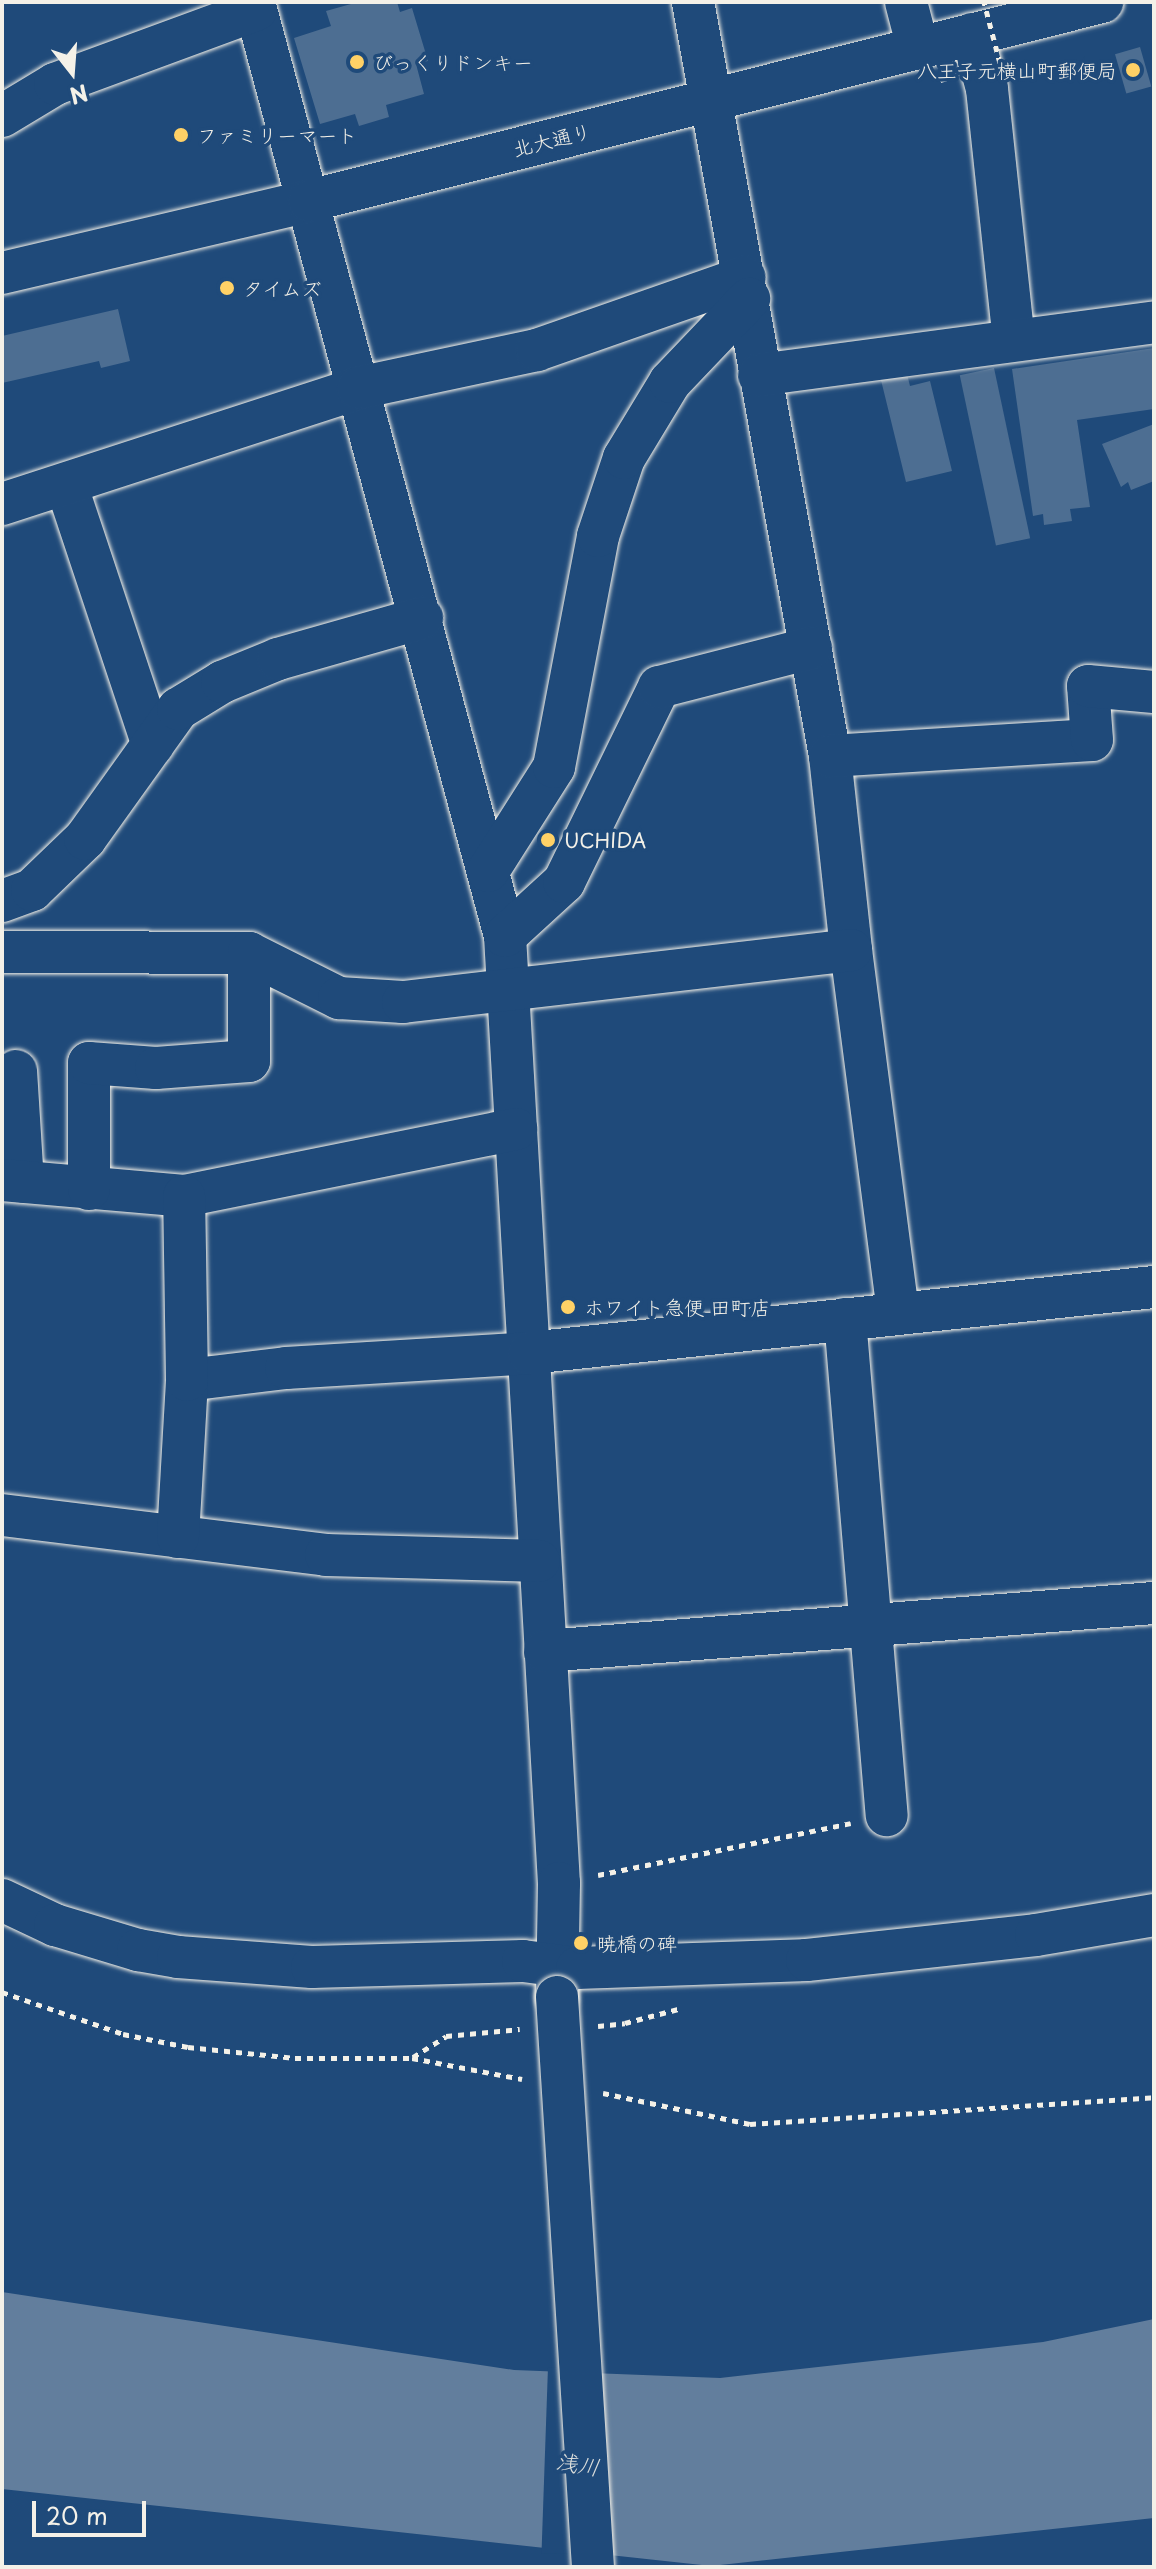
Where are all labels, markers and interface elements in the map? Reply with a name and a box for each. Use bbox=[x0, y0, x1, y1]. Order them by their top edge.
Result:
north arrow bbox=[32, 32, 112, 112]
place label: びっくりドンキー bbox=[373, 50, 533, 74]
marker: びっくりドンキー bbox=[348, 53, 366, 71]
place label: 八王子元横山町郵便局 bbox=[917, 58, 1117, 82]
marker: 八王子元横山町郵便局 bbox=[1124, 61, 1142, 79]
text: N bbox=[66, 77, 92, 114]
street label: 北大通り bbox=[510, 119, 594, 161]
place label: ファミリーマート bbox=[197, 123, 357, 147]
marker: ファミリーマート bbox=[172, 126, 190, 144]
place label: タイムズ bbox=[243, 276, 323, 300]
marker: タイムズ bbox=[218, 279, 236, 297]
place label: UCHIDA bbox=[564, 828, 646, 852]
marker: UCHIDA bbox=[539, 831, 557, 849]
place label: ホワイト急便 田町店 bbox=[584, 1295, 770, 1319]
marker: ホワイト急便 田町店 bbox=[559, 1298, 577, 1316]
place label: 暁橋の碑 bbox=[597, 1931, 677, 1955]
marker: 暁橋の碑 bbox=[572, 1934, 590, 1952]
water label: 浅川 bbox=[554, 2447, 602, 2479]
scale bar bbox=[36, 2485, 150, 2535]
text: 20 m bbox=[46, 2497, 108, 2533]

